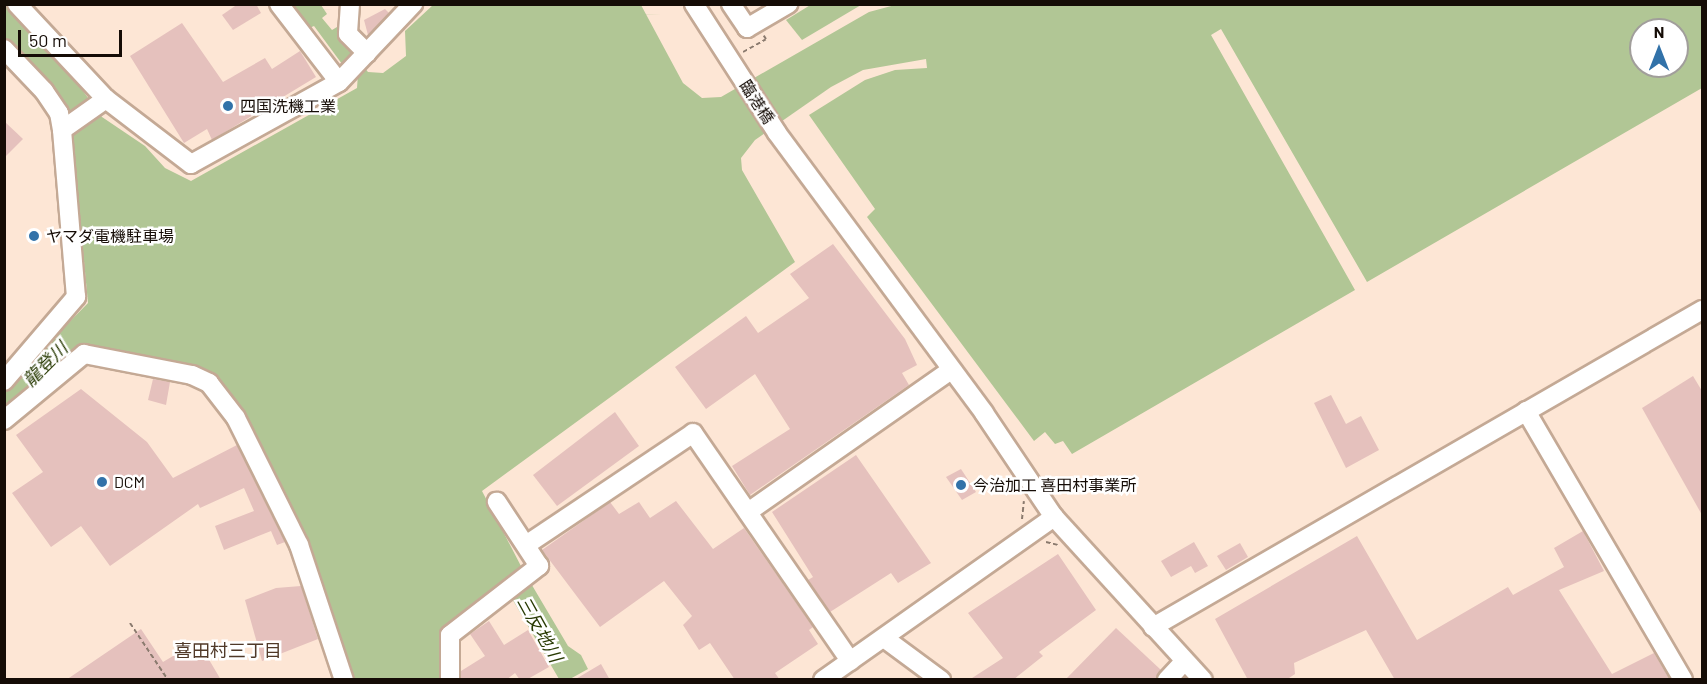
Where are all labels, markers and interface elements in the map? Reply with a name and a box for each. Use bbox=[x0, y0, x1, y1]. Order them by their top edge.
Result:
scale bar bbox=[21, 18, 124, 56]
north arrow bbox=[1629, 18, 1689, 78]
text: N bbox=[1654, 22, 1664, 41]
text: 50 m bbox=[29, 29, 67, 51]
street label: 臨港橋 bbox=[736, 77, 778, 127]
place label: 四国洗機工業 bbox=[240, 96, 336, 116]
marker: 四国洗機工業 bbox=[221, 99, 235, 113]
place label: ヤマダ電機駐車場 bbox=[46, 226, 174, 246]
marker: ヤマダ電機駐車場 bbox=[27, 229, 41, 243]
water label: 龍登川 bbox=[18, 337, 72, 391]
place label: DCM bbox=[114, 472, 145, 492]
marker: DCM bbox=[95, 475, 109, 489]
place label: 今治加工 喜田村事業所 bbox=[973, 475, 1136, 495]
marker: 今治加工 喜田村事業所 bbox=[954, 478, 968, 492]
water label: 三反地川 bbox=[513, 592, 567, 666]
district label: 喜田村三丁目 bbox=[174, 639, 282, 661]

